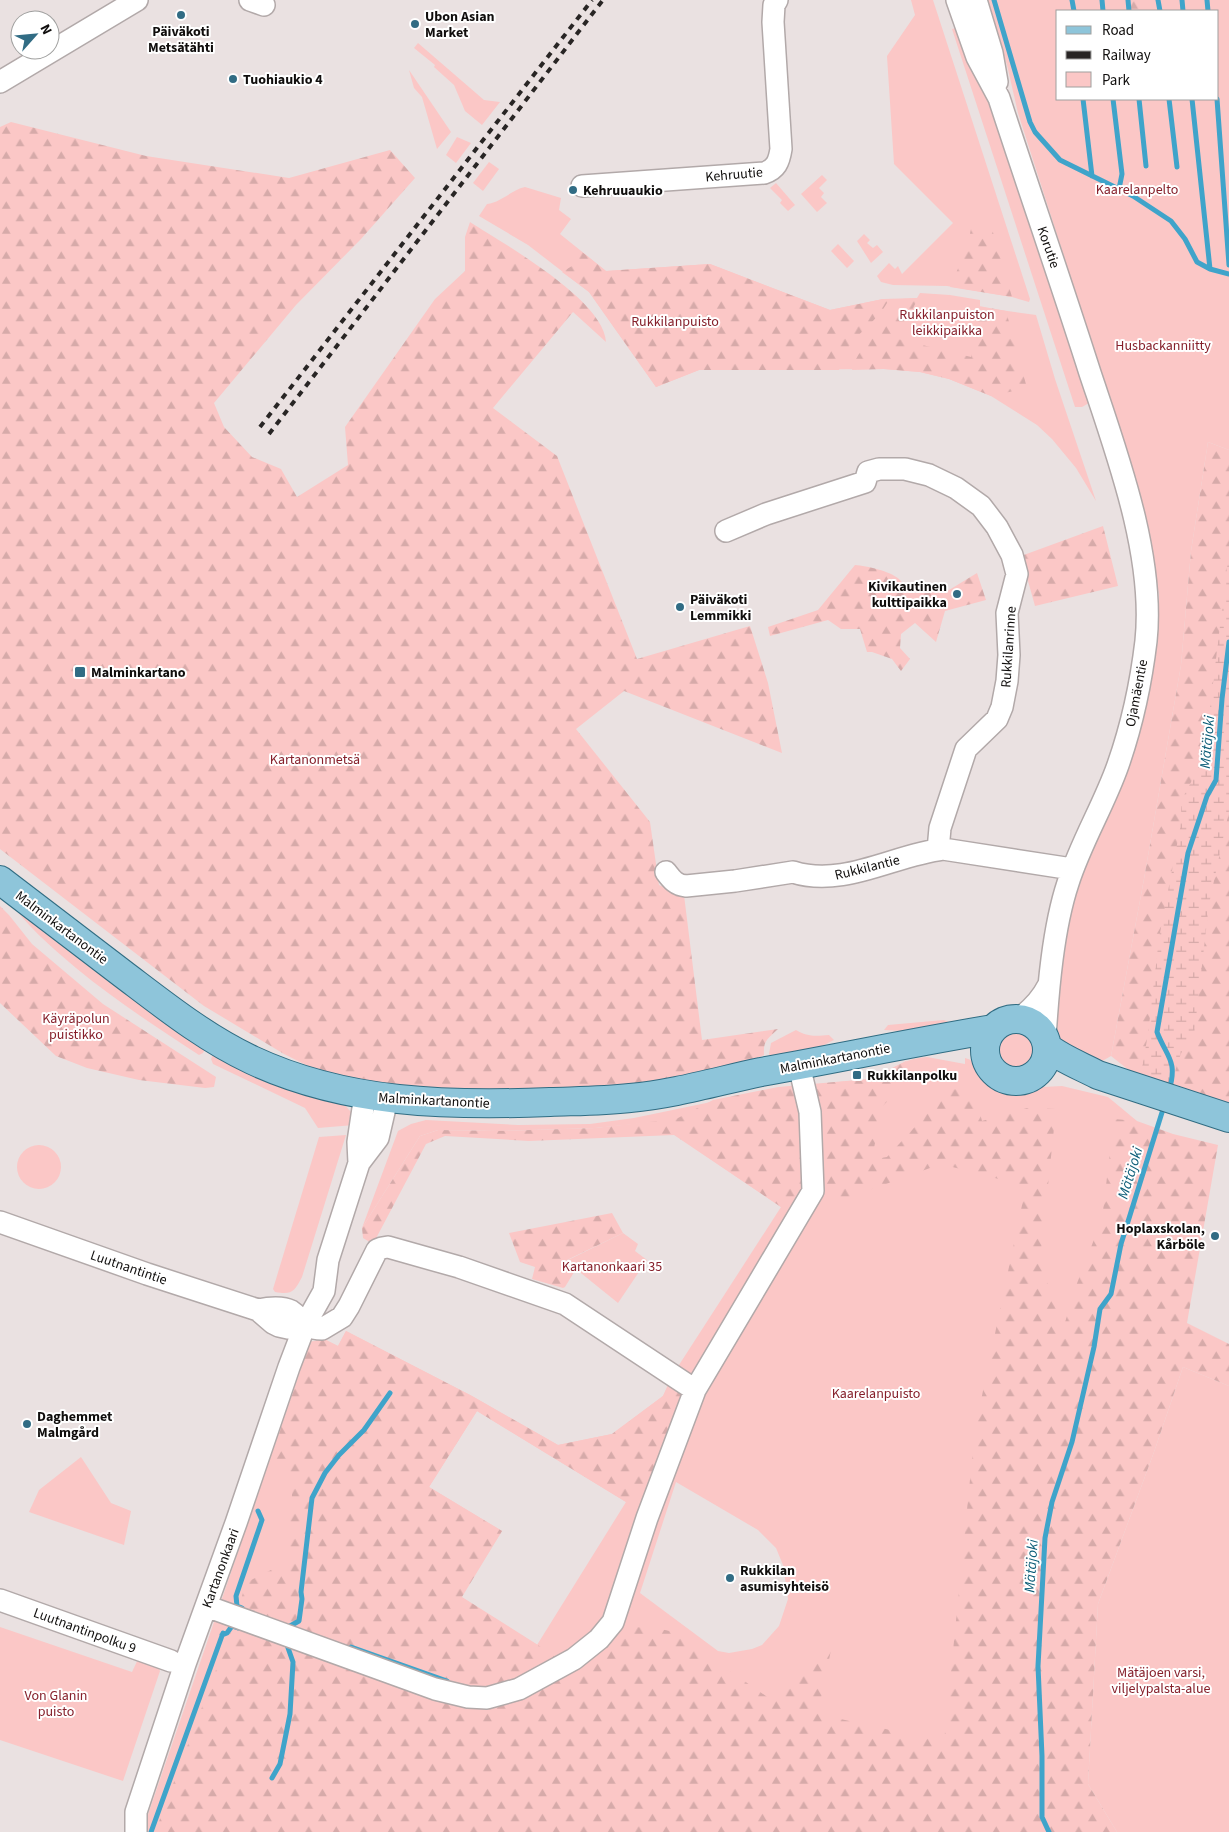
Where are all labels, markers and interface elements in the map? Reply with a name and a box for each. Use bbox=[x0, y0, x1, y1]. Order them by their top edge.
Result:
place label: Ubon Asian Market bbox=[425, 7, 495, 43]
marker: Päiväkoti Metsätähti bbox=[175, 9, 187, 21]
north arrow bbox=[10, 10, 60, 60]
legend bbox=[1056, 10, 1219, 100]
marker: Ubon Asian Market bbox=[409, 18, 421, 30]
text: Road bbox=[1102, 20, 1134, 41]
text: N bbox=[35, 21, 57, 38]
place label: Päiväkoti Metsätähti bbox=[148, 22, 214, 58]
text: Railway bbox=[1102, 45, 1151, 66]
place label: Tuohiaukio 4 bbox=[243, 70, 323, 90]
text: Park bbox=[1102, 70, 1131, 91]
marker: Tuohiaukio 4 bbox=[227, 73, 239, 85]
street label: Kehruutie bbox=[704, 163, 764, 187]
park label: Kaarelanpelto bbox=[1096, 180, 1178, 200]
place label: Kehruuaukio bbox=[583, 181, 663, 201]
marker: Kehruuaukio bbox=[567, 184, 579, 196]
street label: Korutie bbox=[1032, 224, 1065, 271]
park label: Rukkilanpuiston leikkipaikka bbox=[899, 305, 995, 341]
park label: Rukkilanpuisto bbox=[631, 312, 719, 332]
park label: Husbackanniitty bbox=[1115, 336, 1211, 356]
place label: Kivikautinen kulttipaikka bbox=[868, 577, 947, 613]
marker: Kivikautinen kulttipaikka bbox=[951, 588, 963, 600]
place label: Päiväkoti Lemmikki bbox=[690, 590, 752, 626]
marker: Päiväkoti Lemmikki bbox=[674, 601, 686, 613]
street label: Rukkilanrinne bbox=[996, 606, 1022, 689]
street label: Ojamäentie bbox=[1121, 658, 1153, 729]
place label: Malminkartano bbox=[91, 663, 186, 683]
marker: Malminkartano bbox=[73, 665, 87, 679]
water label: Mätäjoki bbox=[1195, 714, 1220, 770]
park label: Kartanonmetsä bbox=[270, 750, 360, 770]
street label: Rukkilantie bbox=[833, 850, 902, 886]
street label: Malminkartanontie bbox=[11, 886, 112, 969]
park label: Käyräpolun puistikko bbox=[42, 1009, 110, 1045]
street label: Malminkartanontie bbox=[778, 1038, 892, 1079]
place label: Rukkilanpolku bbox=[867, 1066, 957, 1086]
marker: Rukkilanpolku bbox=[851, 1069, 863, 1081]
street label: Malminkartanontie bbox=[378, 1088, 490, 1114]
water label: Mätäjoki bbox=[1113, 1144, 1148, 1202]
place label: Hoplaxskolan, Kårböle bbox=[1116, 1219, 1205, 1255]
marker: Hoplaxskolan, Kårböle bbox=[1209, 1230, 1221, 1242]
street label: Luutnantintie bbox=[88, 1245, 170, 1290]
park label: Kartanonkaari 35 bbox=[562, 1257, 662, 1277]
park label: Kaarelanpuisto bbox=[832, 1384, 920, 1404]
place label: Daghemmet Malmgård bbox=[37, 1407, 113, 1443]
marker: Daghemmet Malmgård bbox=[21, 1418, 33, 1430]
street label: Kartanonkaari bbox=[197, 1526, 245, 1611]
water label: Mätäjoki bbox=[1019, 1538, 1044, 1593]
place label: Rukkilan asumisyhteisö bbox=[740, 1561, 829, 1597]
marker: Rukkilan asumisyhteisö bbox=[724, 1572, 736, 1584]
street label: Luutnantinpolku 9 bbox=[31, 1603, 139, 1659]
park label: Mätäjoen varsi, viljelypalsta-alue bbox=[1112, 1663, 1211, 1699]
park label: Von Glanin puisto bbox=[24, 1686, 88, 1722]

